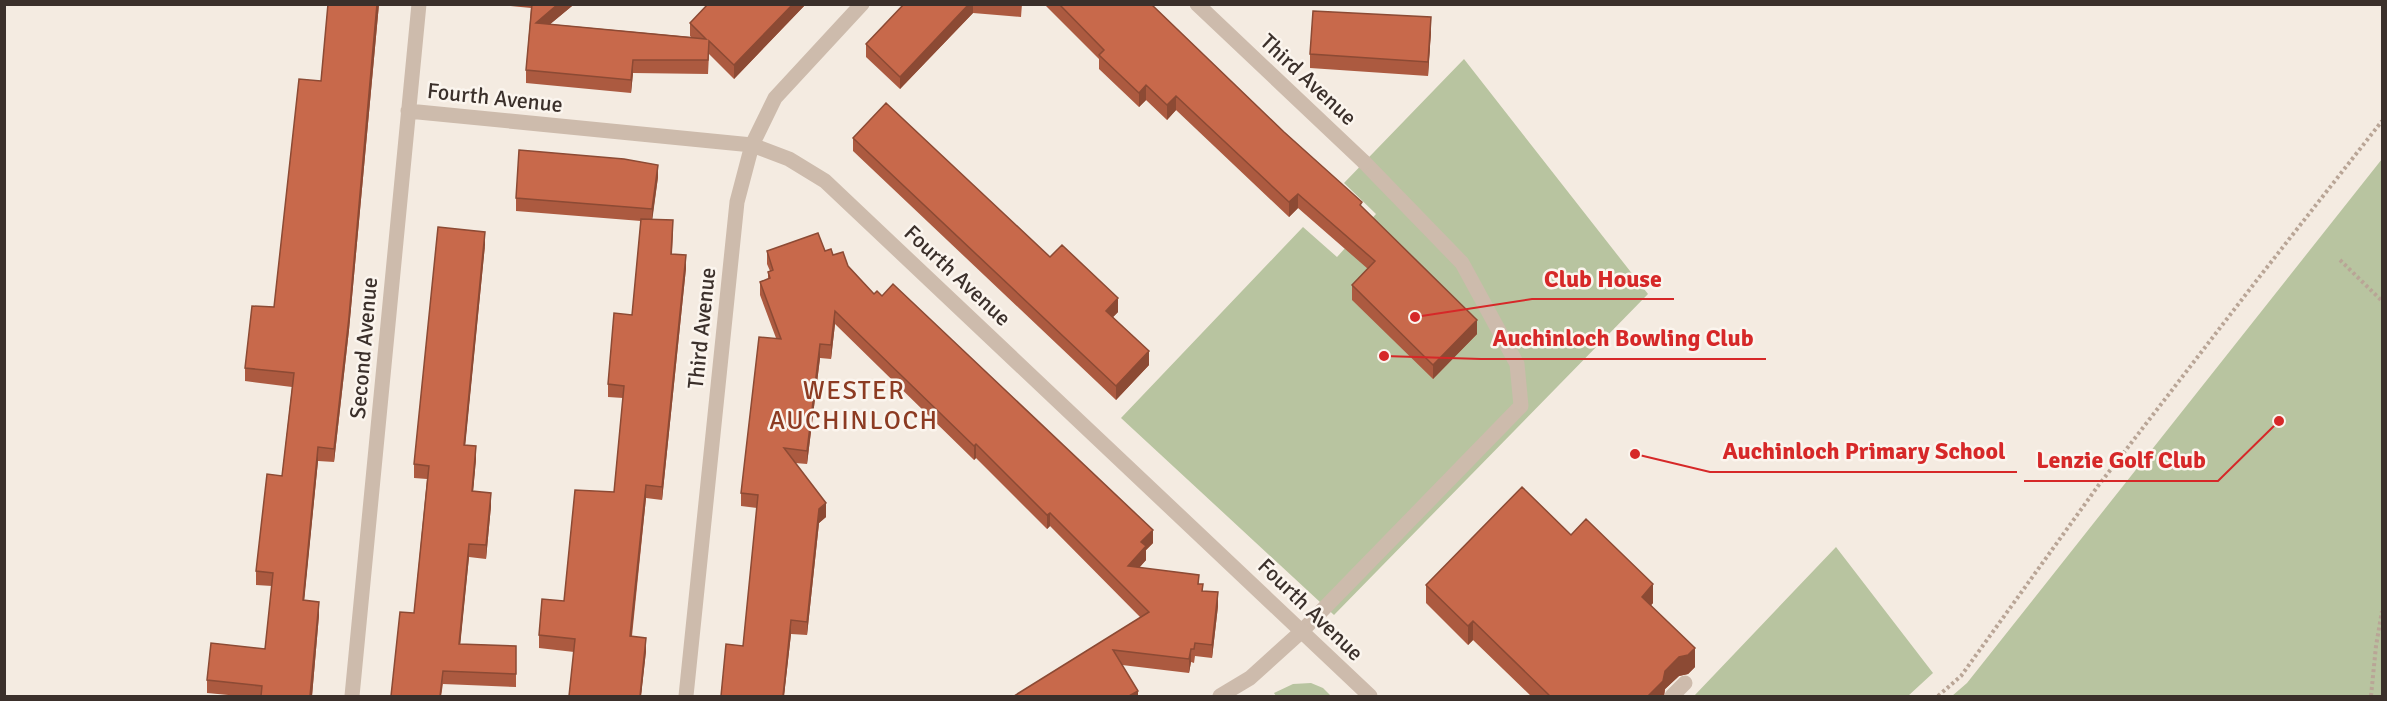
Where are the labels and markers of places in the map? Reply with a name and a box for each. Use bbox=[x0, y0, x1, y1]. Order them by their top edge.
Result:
callout: Club House bbox=[1532, 257, 1674, 299]
callout: Auchinloch Bowling Club bbox=[1481, 317, 1766, 359]
callout: Auchinloch Primary School bbox=[1710, 430, 2017, 472]
callout: Lenzie Golf Club bbox=[2024, 439, 2218, 481]

